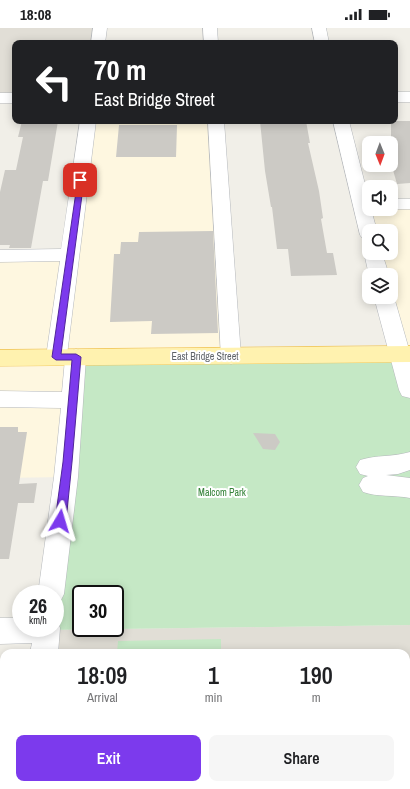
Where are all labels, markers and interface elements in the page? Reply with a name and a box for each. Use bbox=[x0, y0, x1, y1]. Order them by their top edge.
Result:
text: 18:08 bbox=[20, 4, 51, 25]
text: 70 m bbox=[94, 51, 146, 89]
icon: left bbox=[28, 56, 80, 108]
text: East Bridge Street bbox=[94, 87, 215, 112]
north arrow bbox=[362, 136, 398, 172]
map controls bbox=[362, 136, 398, 304]
pin bbox=[63, 163, 97, 197]
icon: arrive bbox=[69, 169, 91, 191]
button: sound bbox=[362, 180, 398, 216]
button: search bbox=[362, 224, 398, 260]
button: layers bbox=[362, 268, 398, 304]
street label: East Bridge Street bbox=[171, 350, 239, 363]
park label: Malcom Park bbox=[198, 486, 247, 499]
position arrow bbox=[39, 500, 81, 542]
speed limit sign: 30 bbox=[72, 585, 124, 637]
text: 26 bbox=[29, 592, 47, 619]
text: km/h bbox=[29, 614, 47, 627]
text: 18:09 bbox=[77, 659, 127, 691]
text: 1 bbox=[208, 659, 219, 691]
text: 190 bbox=[300, 659, 333, 691]
text: Arrival bbox=[87, 689, 118, 706]
text: min bbox=[205, 689, 222, 706]
text: m bbox=[312, 689, 321, 706]
button: Exit bbox=[16, 735, 201, 781]
button: Share bbox=[209, 735, 394, 781]

